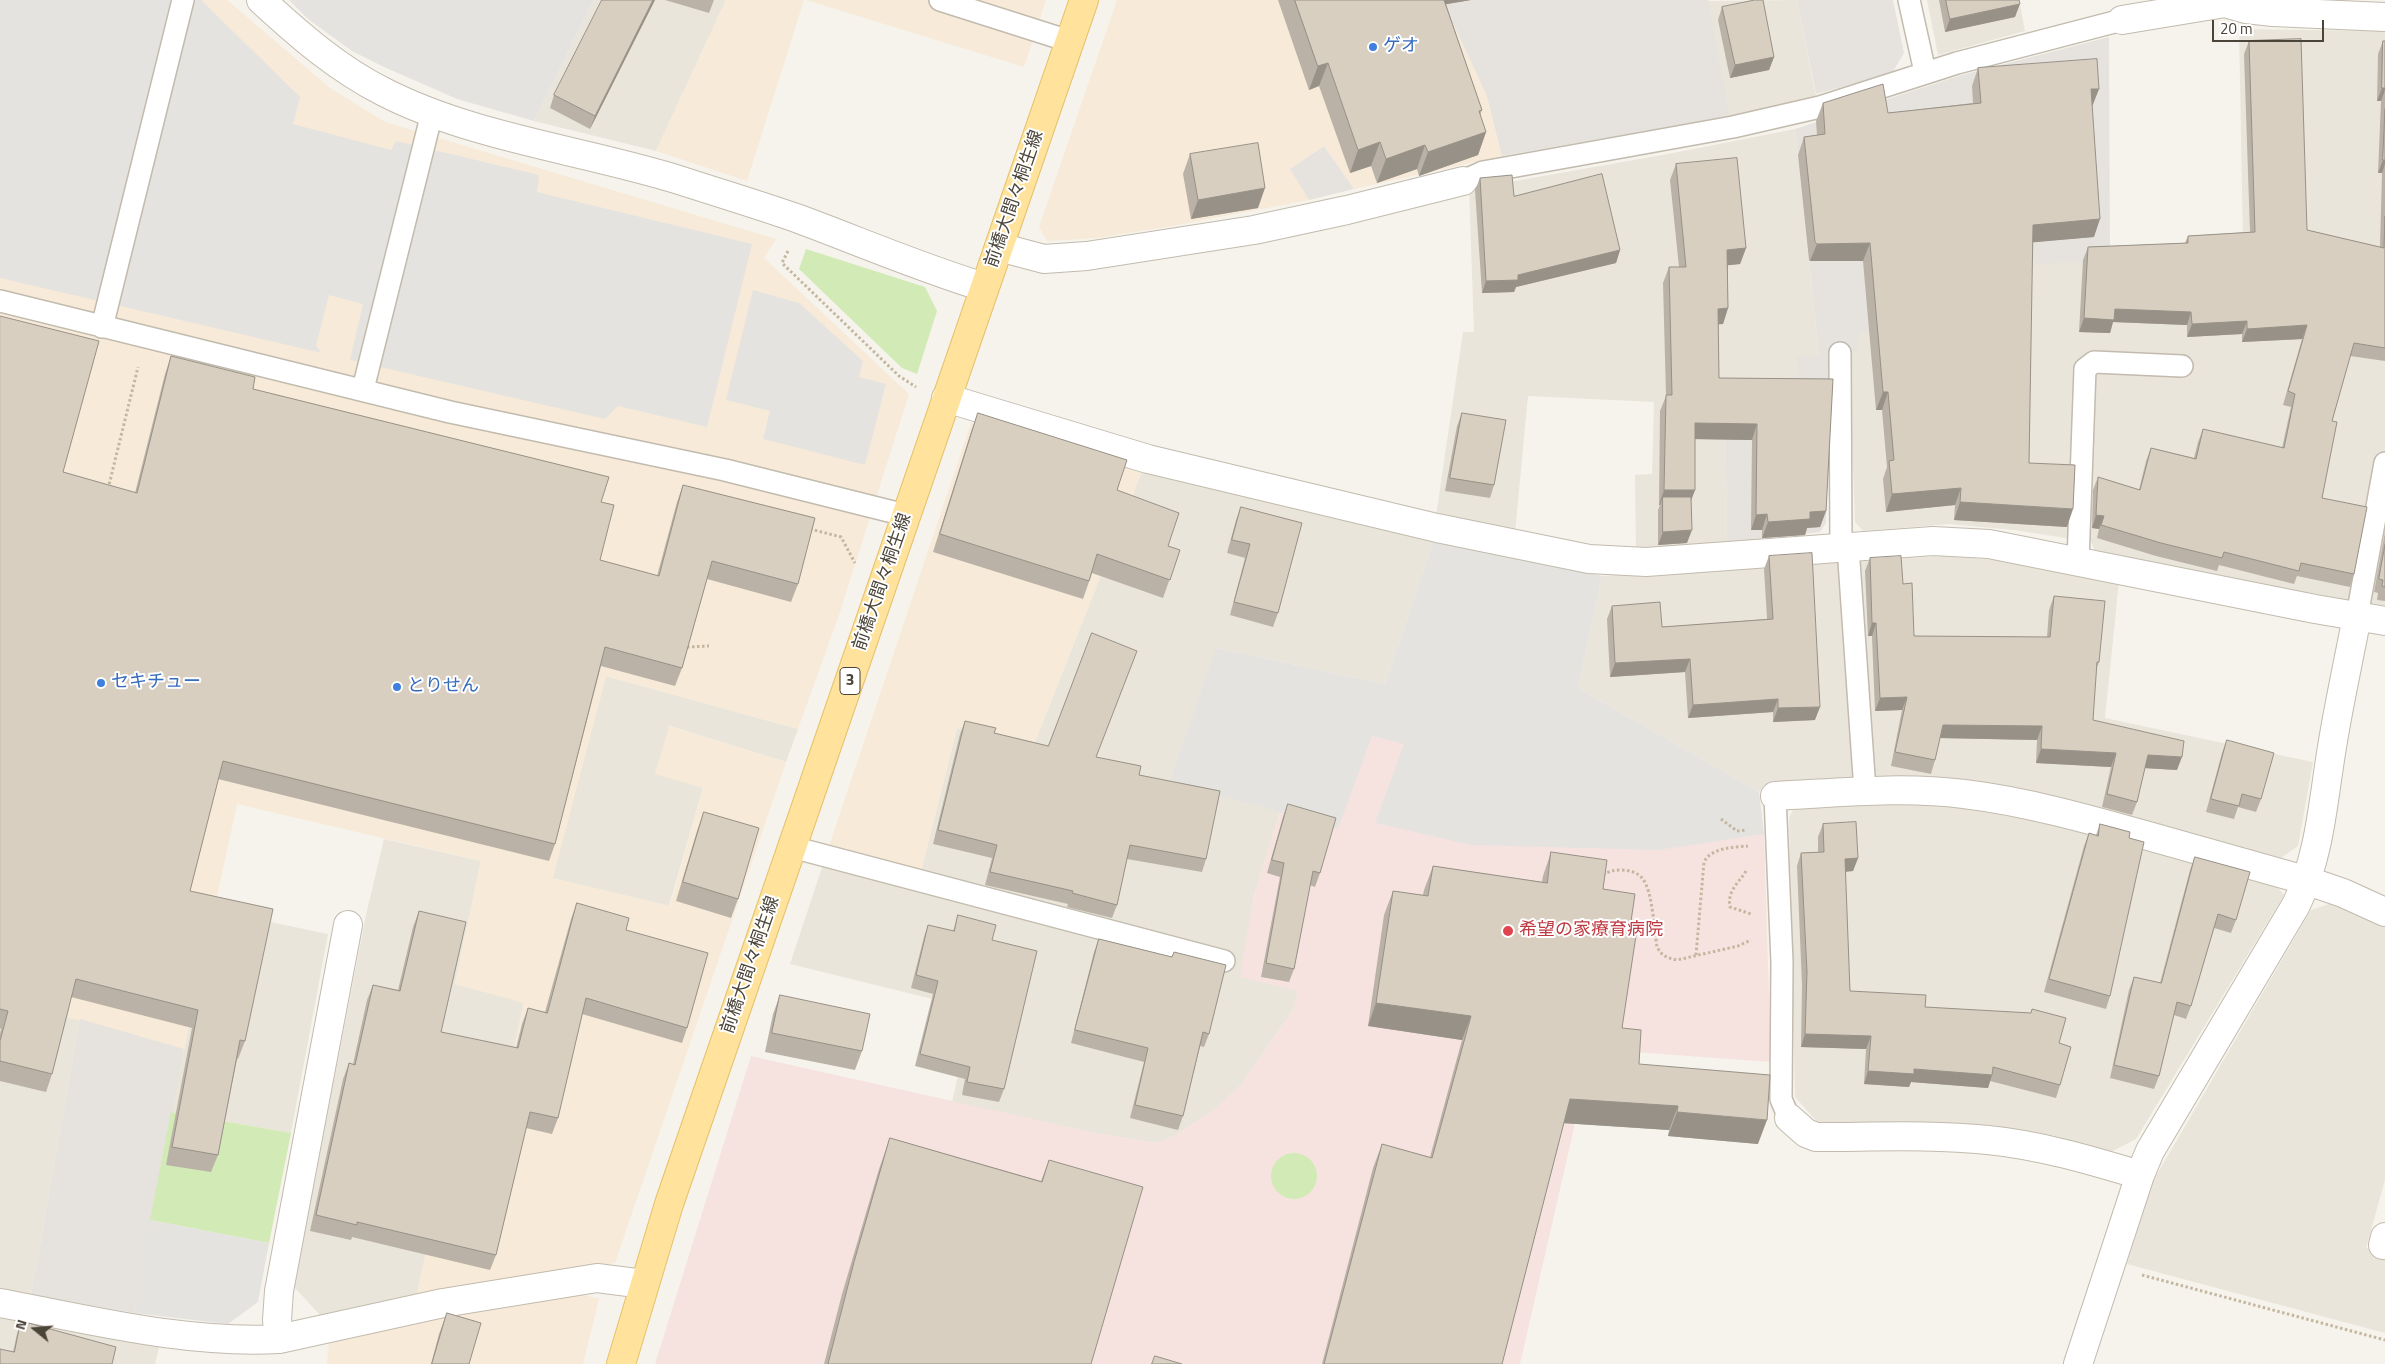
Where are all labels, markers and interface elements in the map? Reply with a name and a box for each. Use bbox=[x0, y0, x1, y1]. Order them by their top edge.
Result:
scale bar bbox=[2215, 10, 2328, 42]
text: 20 m bbox=[2220, 17, 2253, 40]
place label: ゲオ bbox=[1383, 36, 1419, 58]
marker: ゲオ bbox=[1367, 41, 1379, 53]
street label: 前橋大間々桐生線 bbox=[981, 127, 1049, 271]
street label: 前橋大間々桐生線 bbox=[849, 510, 917, 654]
road number: 3 bbox=[840, 668, 860, 694]
place label: セキチュー bbox=[111, 672, 201, 694]
place label: とりせん bbox=[407, 676, 479, 698]
marker: セキチュー bbox=[95, 677, 107, 689]
marker: とりせん bbox=[391, 681, 403, 693]
street label: 前橋大間々桐生線 bbox=[717, 893, 785, 1037]
place label: 希望の家療育病院 bbox=[1519, 920, 1663, 942]
marker: 希望の家療育病院 bbox=[1501, 924, 1515, 938]
north arrow bbox=[10, 1304, 60, 1354]
text: N bbox=[9, 1317, 32, 1332]

